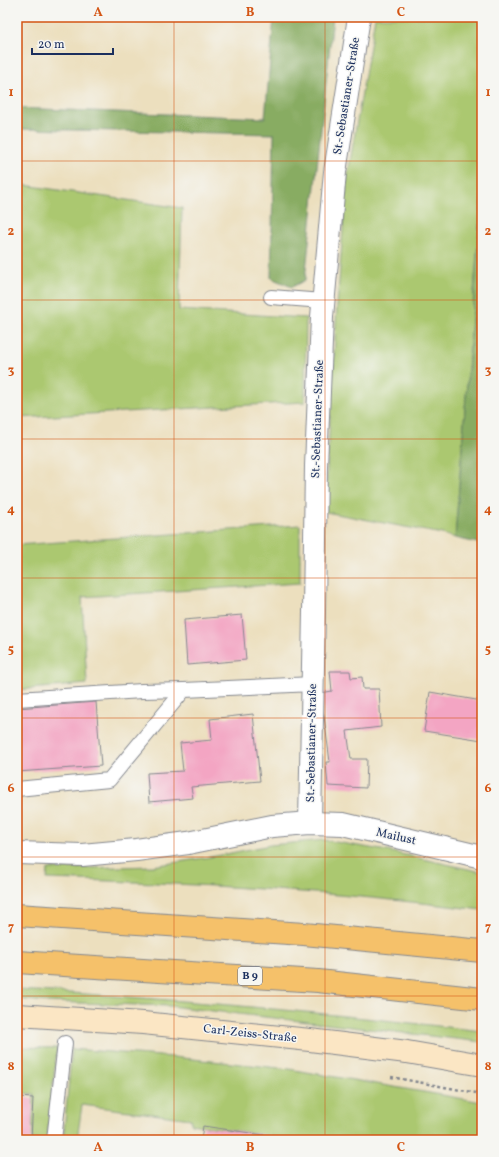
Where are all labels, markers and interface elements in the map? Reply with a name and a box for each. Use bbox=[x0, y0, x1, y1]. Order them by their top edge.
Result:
text: A bbox=[93, 4, 103, 22]
text: B bbox=[246, 4, 255, 22]
text: C bbox=[397, 4, 405, 22]
scale bar bbox=[32, 30, 113, 56]
street label: St.-Sebastianer-Straße bbox=[330, 36, 364, 156]
text: 20 m bbox=[38, 37, 65, 53]
text: 1 bbox=[8, 84, 14, 102]
text: 1 bbox=[485, 84, 491, 102]
text: 2 bbox=[8, 223, 15, 241]
text: 2 bbox=[485, 223, 492, 241]
street label: St.-Sebastianer-Straße bbox=[308, 359, 328, 479]
text: 3 bbox=[8, 362, 15, 380]
text: 3 bbox=[485, 362, 492, 380]
text: 4 bbox=[7, 501, 15, 519]
text: 4 bbox=[484, 501, 492, 519]
text: 5 bbox=[8, 641, 14, 659]
text: 5 bbox=[485, 641, 491, 659]
street label: St.-Sebastianer-Straße bbox=[303, 683, 321, 803]
text: 6 bbox=[7, 780, 15, 798]
text: 6 bbox=[484, 780, 492, 798]
street label: Mailust bbox=[374, 825, 418, 849]
text: 7 bbox=[8, 919, 14, 937]
text: 7 bbox=[485, 919, 491, 937]
road number: B 9 bbox=[238, 967, 262, 985]
street label: Carl-Zeiss-Straße bbox=[202, 1021, 298, 1047]
text: 8 bbox=[7, 1058, 15, 1076]
text: 8 bbox=[484, 1058, 492, 1076]
text: A bbox=[93, 1139, 103, 1157]
text: B bbox=[246, 1139, 255, 1157]
text: C bbox=[397, 1139, 405, 1157]

